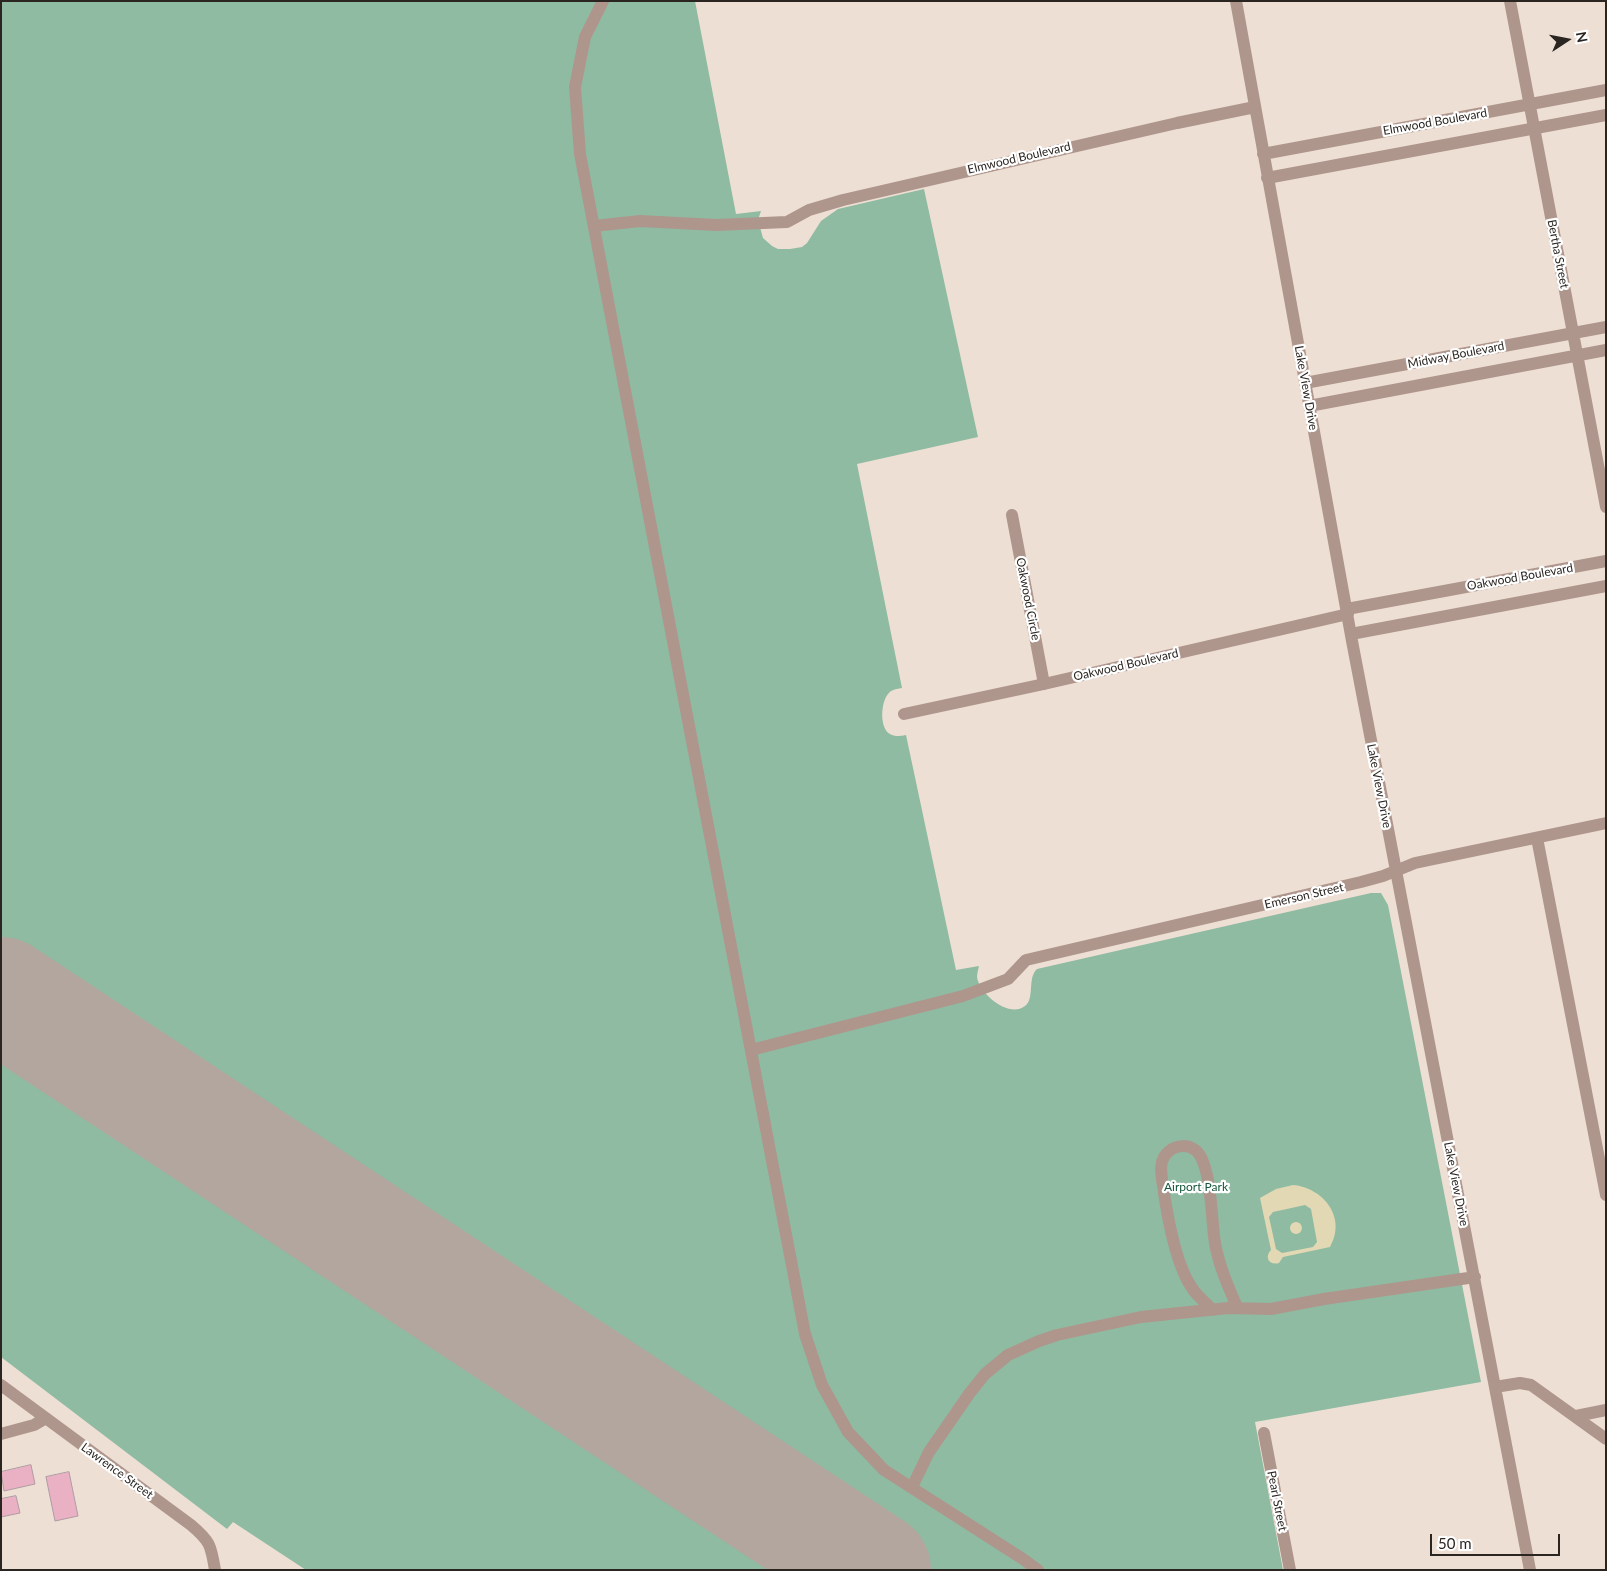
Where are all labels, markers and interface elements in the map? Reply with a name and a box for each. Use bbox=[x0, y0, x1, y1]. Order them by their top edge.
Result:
north arrow bbox=[1542, 15, 1592, 65]
text: N bbox=[1573, 30, 1592, 44]
street label: Elmwood Boulevard bbox=[1382, 106, 1488, 138]
street label: Elmwood Boulevard bbox=[966, 139, 1072, 177]
street label: Bertha Street bbox=[1544, 218, 1572, 290]
street label: Midway Boulevard bbox=[1406, 339, 1506, 371]
street label: Lake View Drive bbox=[1291, 345, 1321, 431]
street label: Oakwood Circle bbox=[1013, 556, 1043, 642]
street label: Oakwood Boulevard bbox=[1466, 561, 1574, 593]
street label: Oakwood Boulevard bbox=[1072, 646, 1180, 684]
street label: Lake View Drive bbox=[1364, 743, 1394, 829]
street label: Emerson Street bbox=[1263, 880, 1345, 912]
street label: Lake View Drive bbox=[1441, 1141, 1471, 1227]
park label: Airport Park bbox=[1164, 1180, 1228, 1194]
street label: Lawrence Street bbox=[78, 1440, 156, 1502]
street label: Pearl Street bbox=[1264, 1470, 1290, 1532]
scale bar bbox=[1432, 1524, 1562, 1556]
text: 50 m bbox=[1438, 1534, 1472, 1552]

